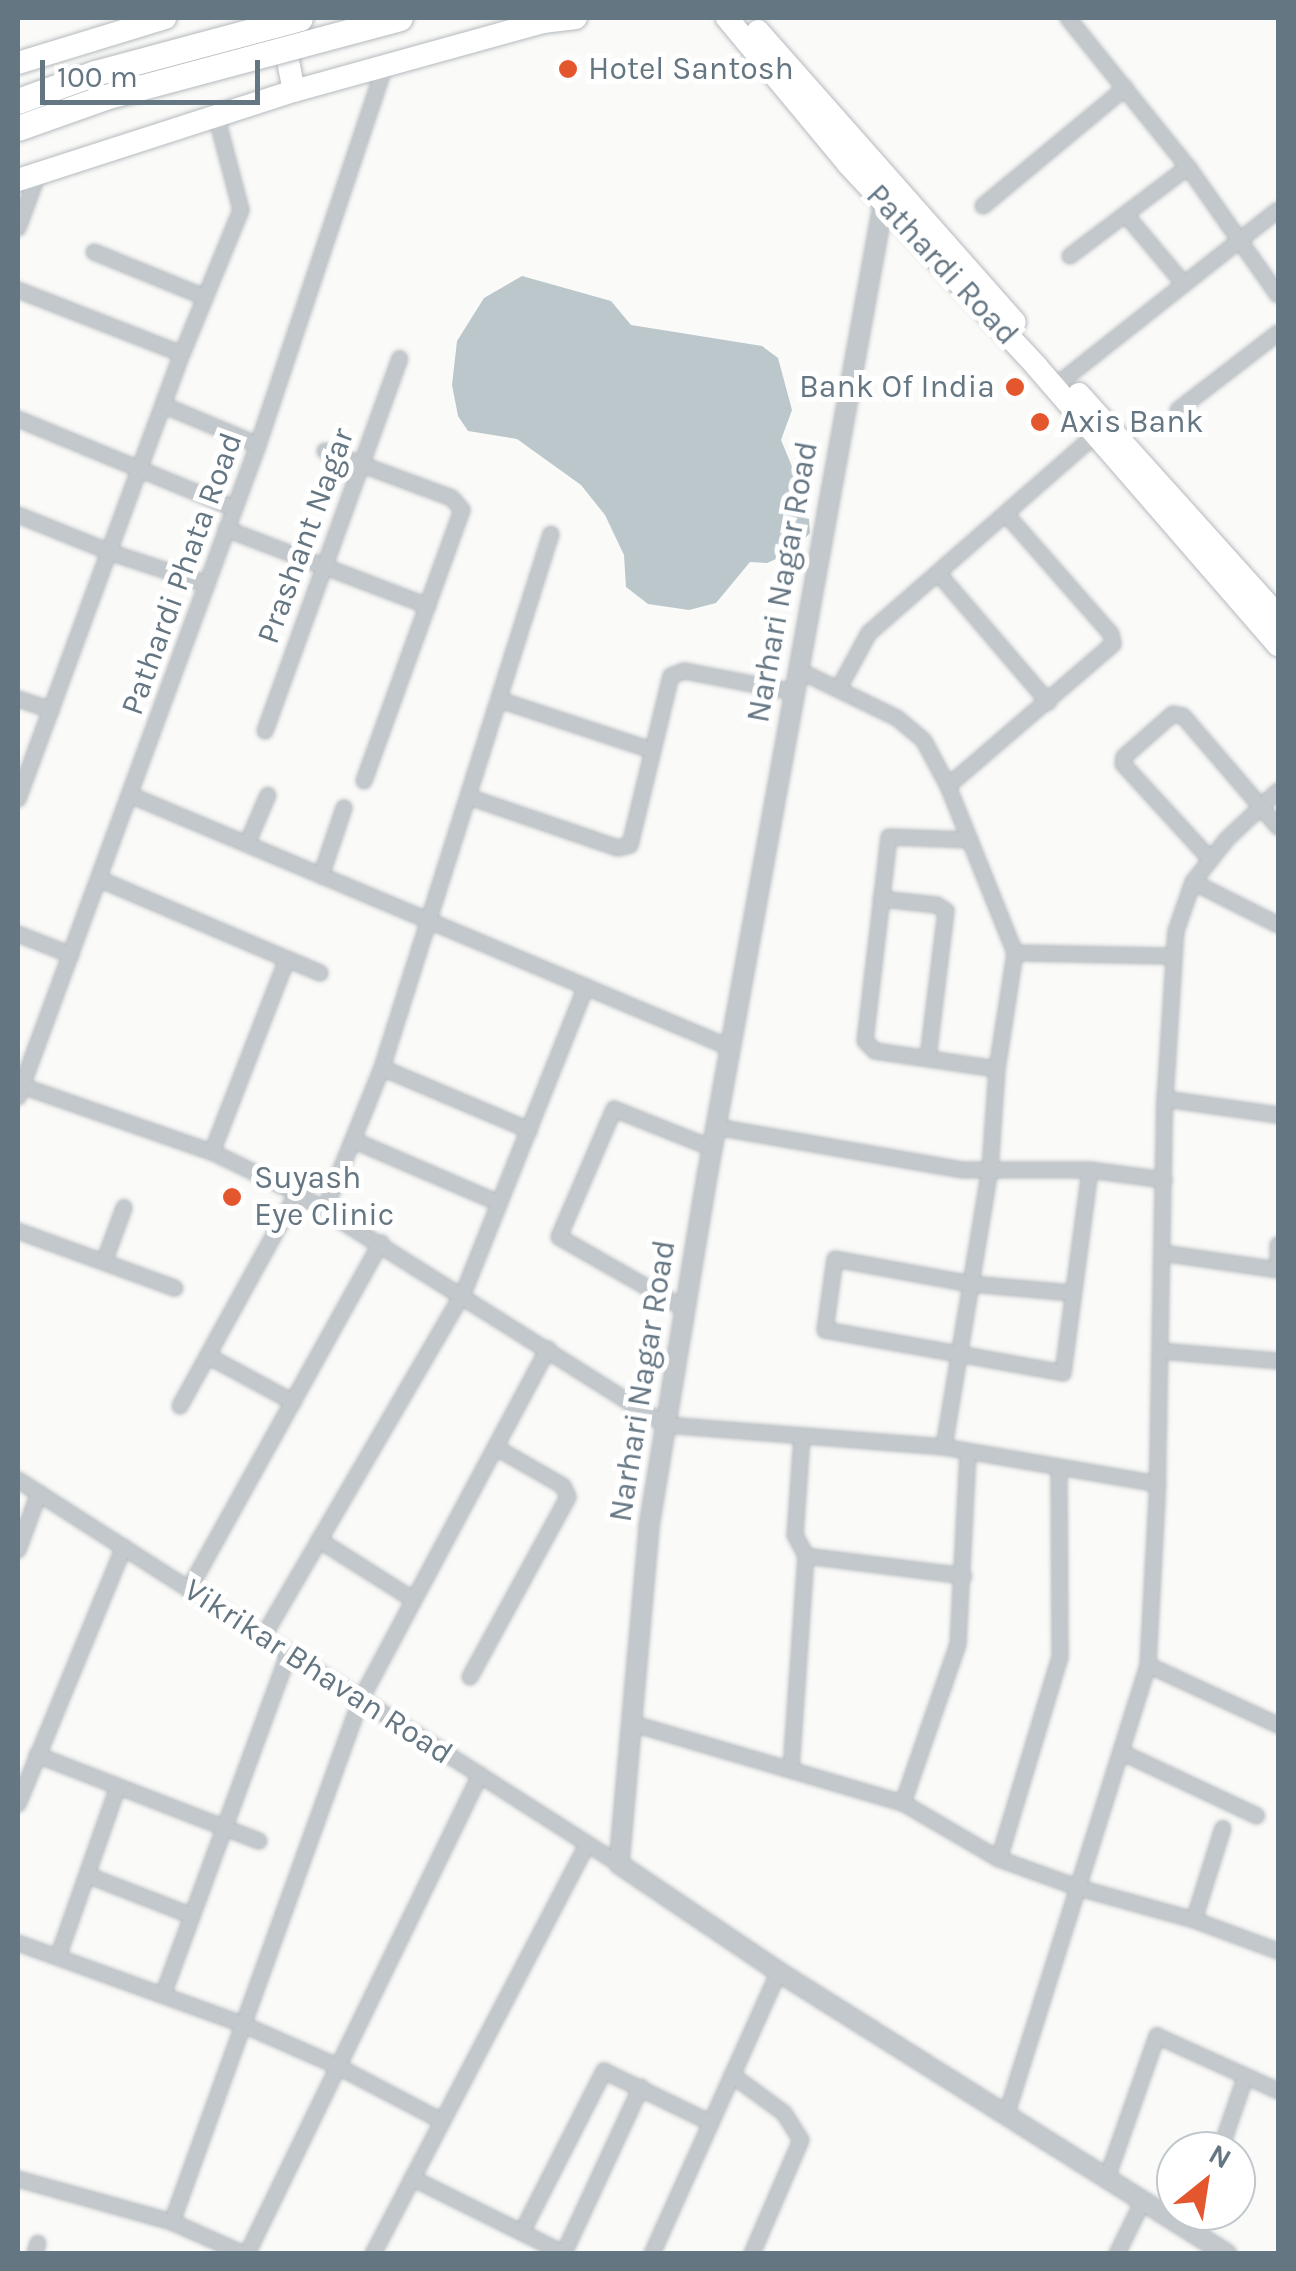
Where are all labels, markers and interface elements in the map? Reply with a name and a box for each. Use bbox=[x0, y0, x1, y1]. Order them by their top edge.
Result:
scale bar bbox=[45, 40, 265, 102]
place label: Hotel Santosh bbox=[588, 50, 794, 88]
marker: Hotel Santosh bbox=[557, 58, 579, 80]
text: 100 m bbox=[57, 59, 138, 95]
street label: Pathardi Road bbox=[858, 177, 1026, 353]
place label: Bank Of India bbox=[799, 368, 995, 406]
marker: Bank Of India bbox=[1004, 376, 1026, 398]
place label: Axis Bank bbox=[1060, 403, 1204, 441]
marker: Axis Bank bbox=[1029, 411, 1051, 433]
street label: Prashant Nagar bbox=[249, 423, 363, 649]
street label: Pathardi Phata Road bbox=[113, 428, 251, 720]
street label: Narhari Nagar Road bbox=[739, 438, 827, 726]
place label: Suyash Eye Clinic bbox=[254, 1160, 394, 1235]
marker: Suyash Eye Clinic bbox=[219, 1184, 245, 1210]
street label: Narhari Nagar Road bbox=[602, 1237, 684, 1525]
street label: Vikrikar Bhavan Road bbox=[176, 1571, 460, 1773]
north arrow bbox=[1156, 2131, 1256, 2231]
text: N bbox=[1203, 2137, 1237, 2176]

